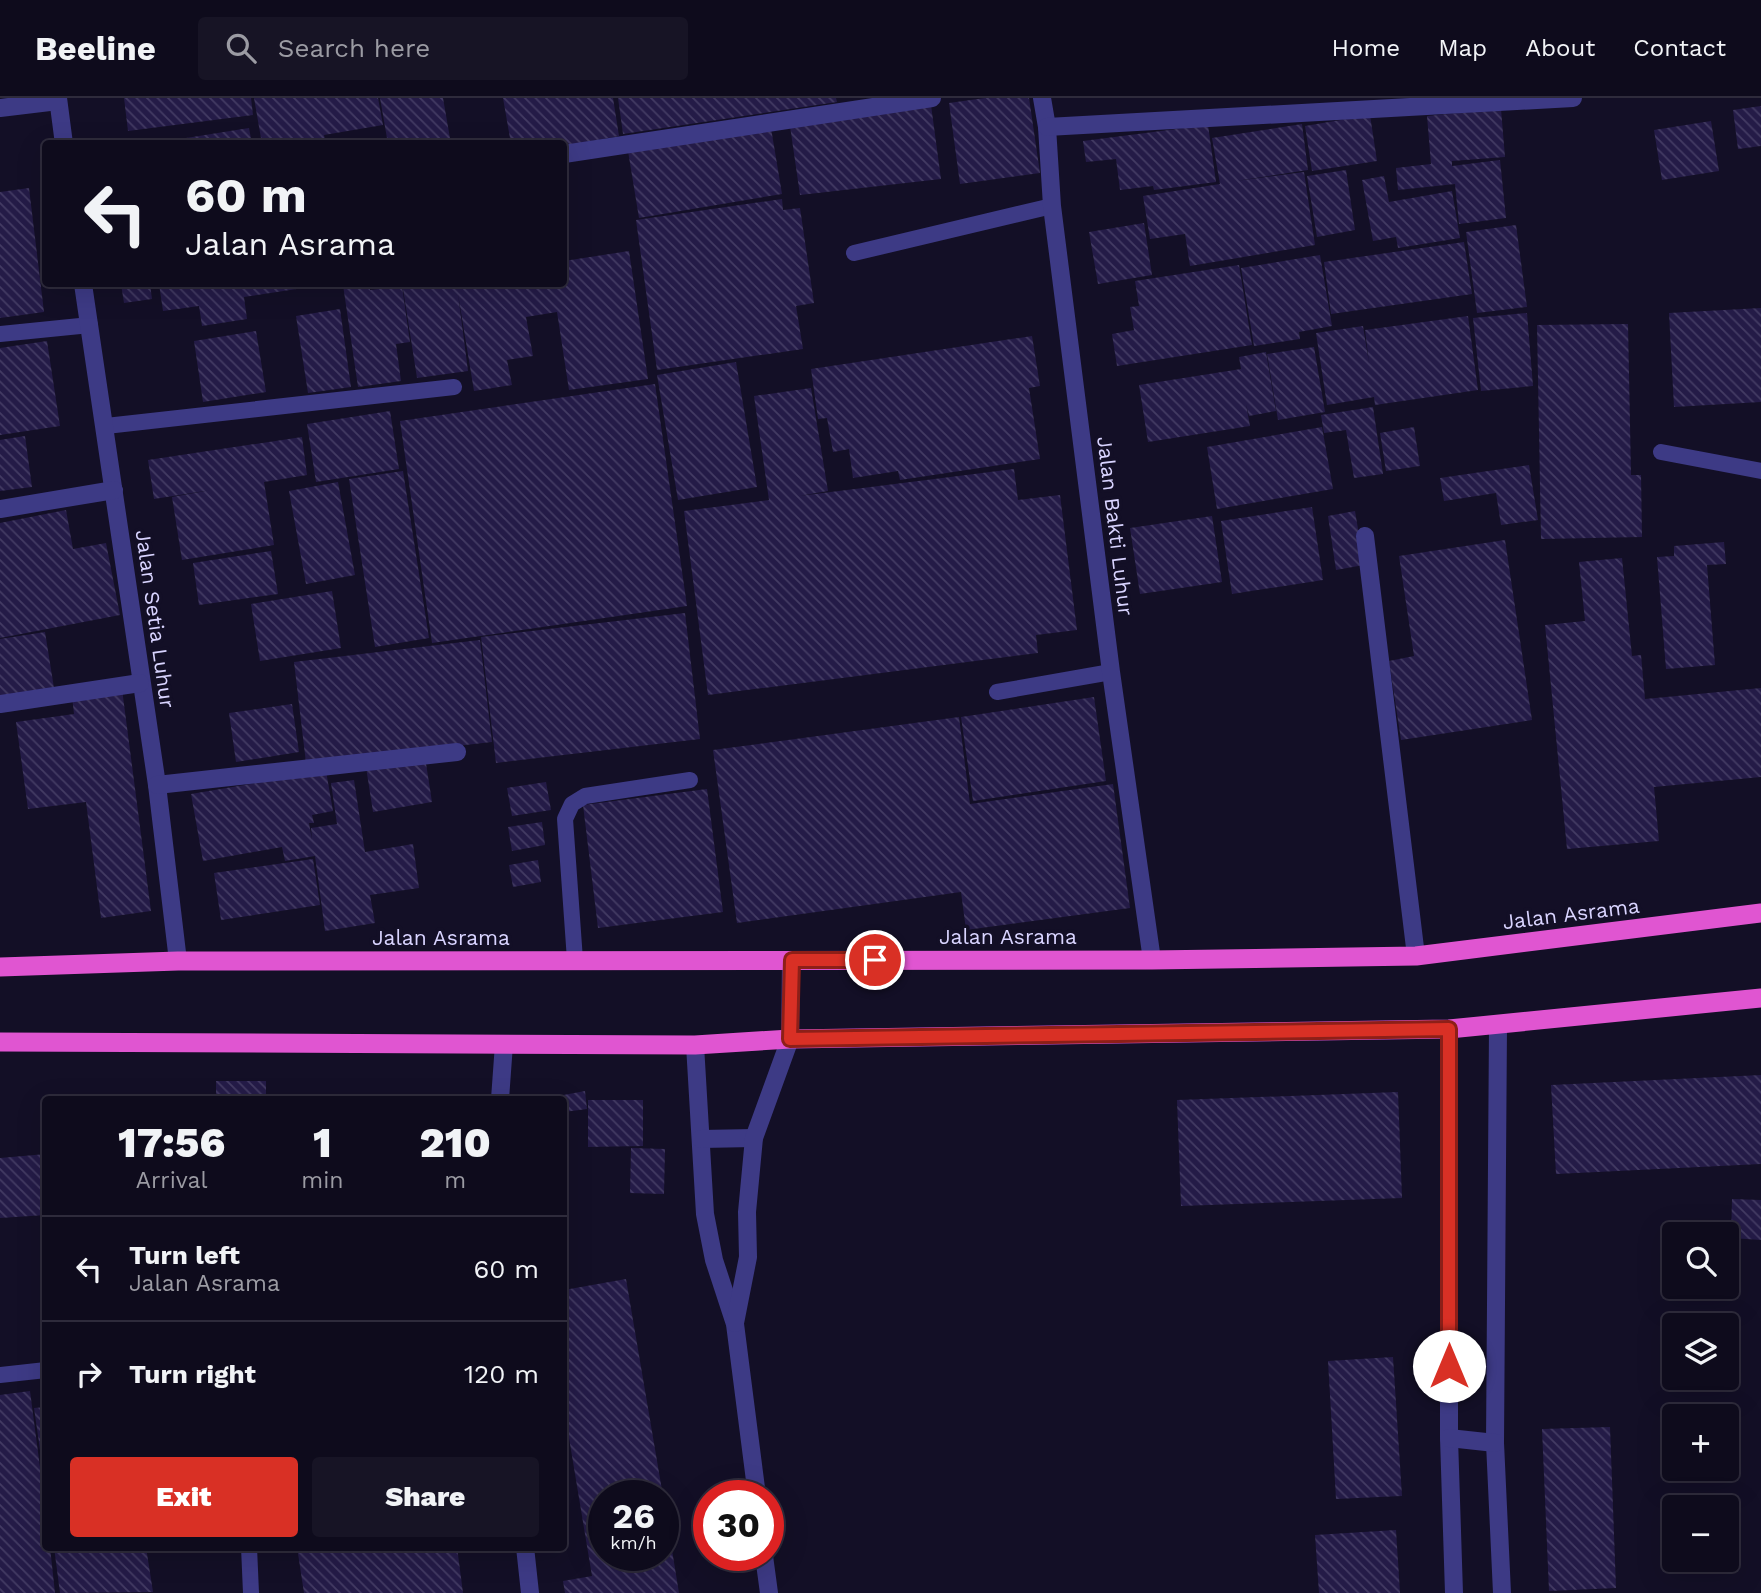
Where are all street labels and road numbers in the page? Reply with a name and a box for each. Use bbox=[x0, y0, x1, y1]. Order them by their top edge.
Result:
street label: Jalan Bakti Luhur bbox=[1092, 435, 1139, 618]
street label: Jalan Setia Luhur bbox=[131, 528, 180, 710]
street label: Jalan Asrama bbox=[1501, 893, 1641, 934]
street label: Jalan Asrama bbox=[939, 924, 1077, 949]
street label: Jalan Asrama bbox=[372, 925, 510, 950]

